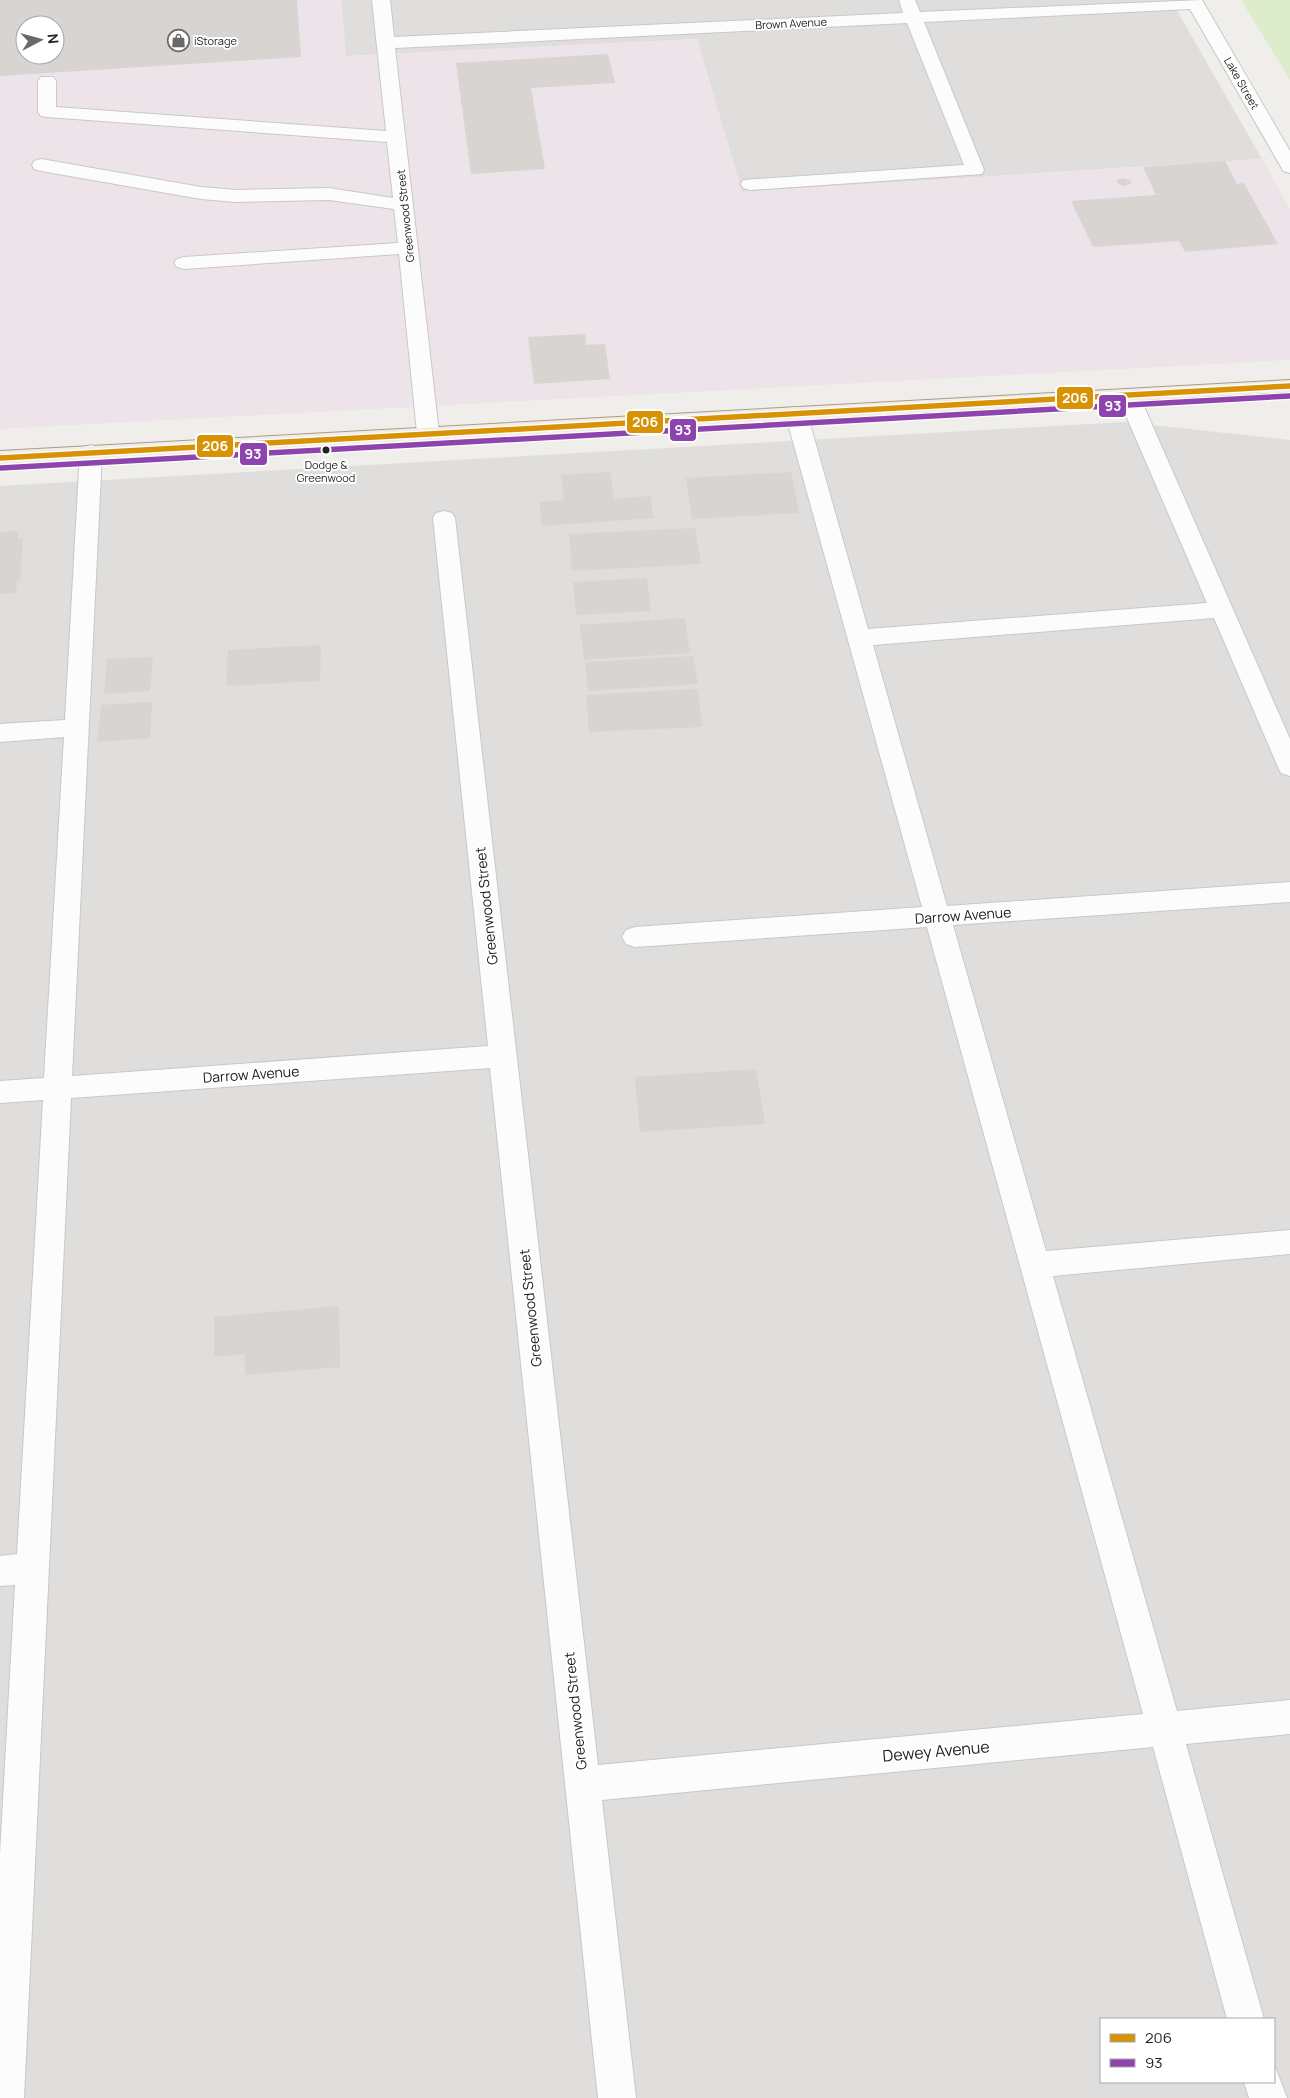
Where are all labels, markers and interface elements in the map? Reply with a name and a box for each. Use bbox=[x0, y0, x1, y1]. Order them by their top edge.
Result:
street label: Brown Avenue bbox=[755, 14, 828, 32]
north arrow bbox=[15, 15, 65, 65]
shop icon: iStorage bbox=[166, 28, 190, 52]
text: N bbox=[43, 33, 63, 45]
place label: iStorage bbox=[194, 33, 237, 48]
street label: Lake Street bbox=[1221, 54, 1263, 112]
street label: Greenwood Street bbox=[393, 169, 417, 263]
line badge: 206 bbox=[1056, 386, 1094, 410]
text: 206 bbox=[1062, 388, 1088, 407]
line badge: 93 bbox=[1098, 394, 1127, 418]
text: 93 bbox=[1105, 396, 1121, 415]
line badge: 206 bbox=[626, 410, 664, 434]
text: 206 bbox=[632, 412, 658, 431]
line badge: 93 bbox=[669, 418, 697, 442]
text: 93 bbox=[675, 420, 691, 439]
line badge: 206 bbox=[196, 434, 234, 458]
text: 206 bbox=[202, 436, 228, 455]
line badge: 93 bbox=[239, 442, 268, 466]
text: 93 bbox=[245, 444, 261, 463]
marker: Dodge & Greenwood bbox=[321, 445, 331, 455]
place label: Dodge & Greenwood bbox=[297, 457, 355, 485]
street label: Greenwood Street bbox=[470, 846, 502, 966]
street label: Darrow Avenue bbox=[914, 902, 1012, 928]
street label: Darrow Avenue bbox=[202, 1061, 300, 1087]
street label: Greenwood Street bbox=[514, 1248, 546, 1368]
street label: Greenwood Street bbox=[559, 1651, 591, 1771]
street label: Dewey Avenue bbox=[882, 1735, 990, 1767]
legend bbox=[1100, 2018, 1275, 2083]
text: 206 bbox=[1145, 2027, 1172, 2048]
text: 93 bbox=[1145, 2052, 1163, 2073]

